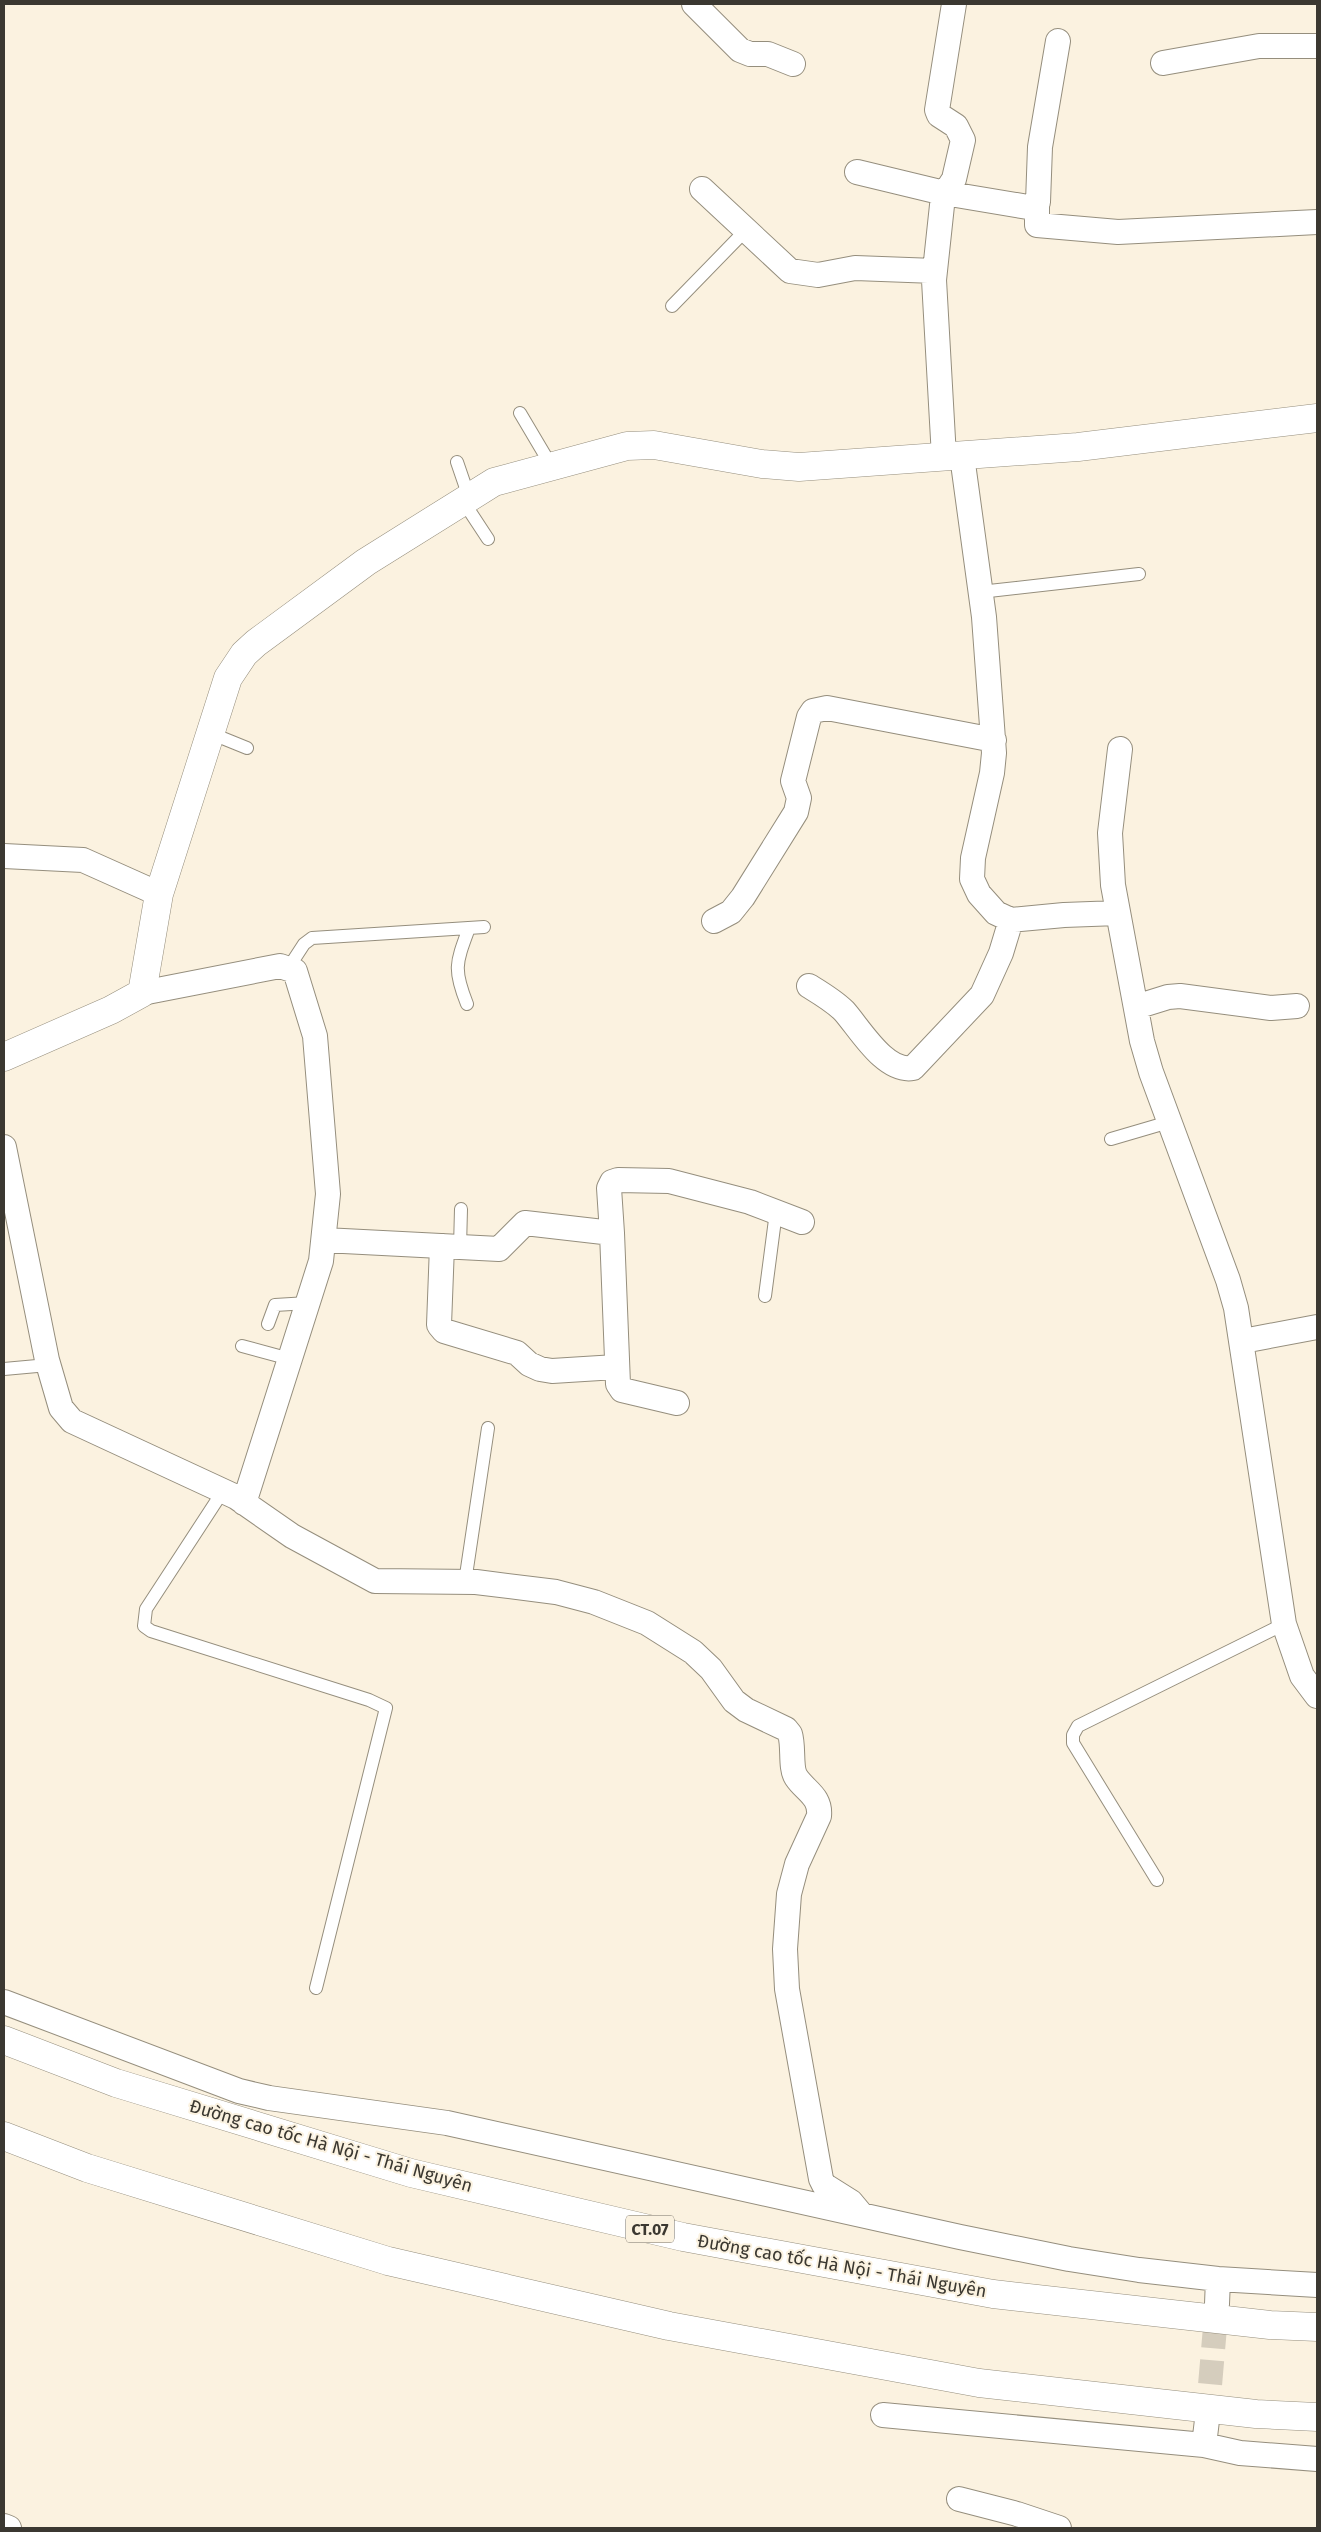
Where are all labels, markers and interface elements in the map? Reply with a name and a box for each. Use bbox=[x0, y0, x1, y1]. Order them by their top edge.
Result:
street label: Đường cao tốc Hà Nội - Thái Nguyên bbox=[187, 2095, 475, 2197]
road number: CT.07 bbox=[626, 2216, 674, 2242]
street label: Đường cao tốc Hà Nội - Thái Nguyên bbox=[696, 2230, 988, 2302]

